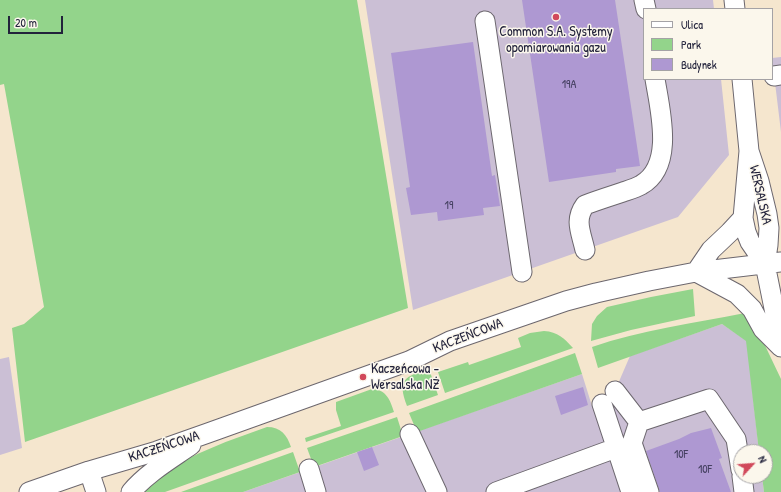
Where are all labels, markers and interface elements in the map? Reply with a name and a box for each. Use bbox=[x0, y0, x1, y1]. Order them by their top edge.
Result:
scale bar bbox=[10, 8, 65, 34]
legend bbox=[643, 8, 773, 80]
marker: Common S.A. Systemy opomiarowania gazu bbox=[551, 12, 561, 22]
text: 20 m bbox=[15, 14, 37, 31]
text: Ulica bbox=[681, 16, 703, 33]
place label: Common S.A. Systemy opomiarowania gazu bbox=[499, 24, 613, 56]
text: Park bbox=[681, 36, 701, 53]
text: Budynek bbox=[681, 56, 717, 73]
house number: 19A bbox=[562, 78, 576, 92]
street label: WERSALSKA bbox=[745, 164, 775, 226]
house number: 19 bbox=[445, 199, 453, 213]
street label: KACZEŃCOWA bbox=[431, 315, 505, 357]
place label: Kaczeńcowa - Wersalska NŻ bbox=[371, 361, 440, 394]
marker: Kaczeńcowa - Wersalska NŻ bbox=[358, 372, 368, 382]
street label: KACZEŃCOWA bbox=[126, 428, 202, 466]
north arrow bbox=[733, 444, 773, 484]
house number: 10F bbox=[674, 448, 688, 462]
text: N bbox=[755, 453, 770, 465]
house number: 10F bbox=[698, 463, 712, 477]

